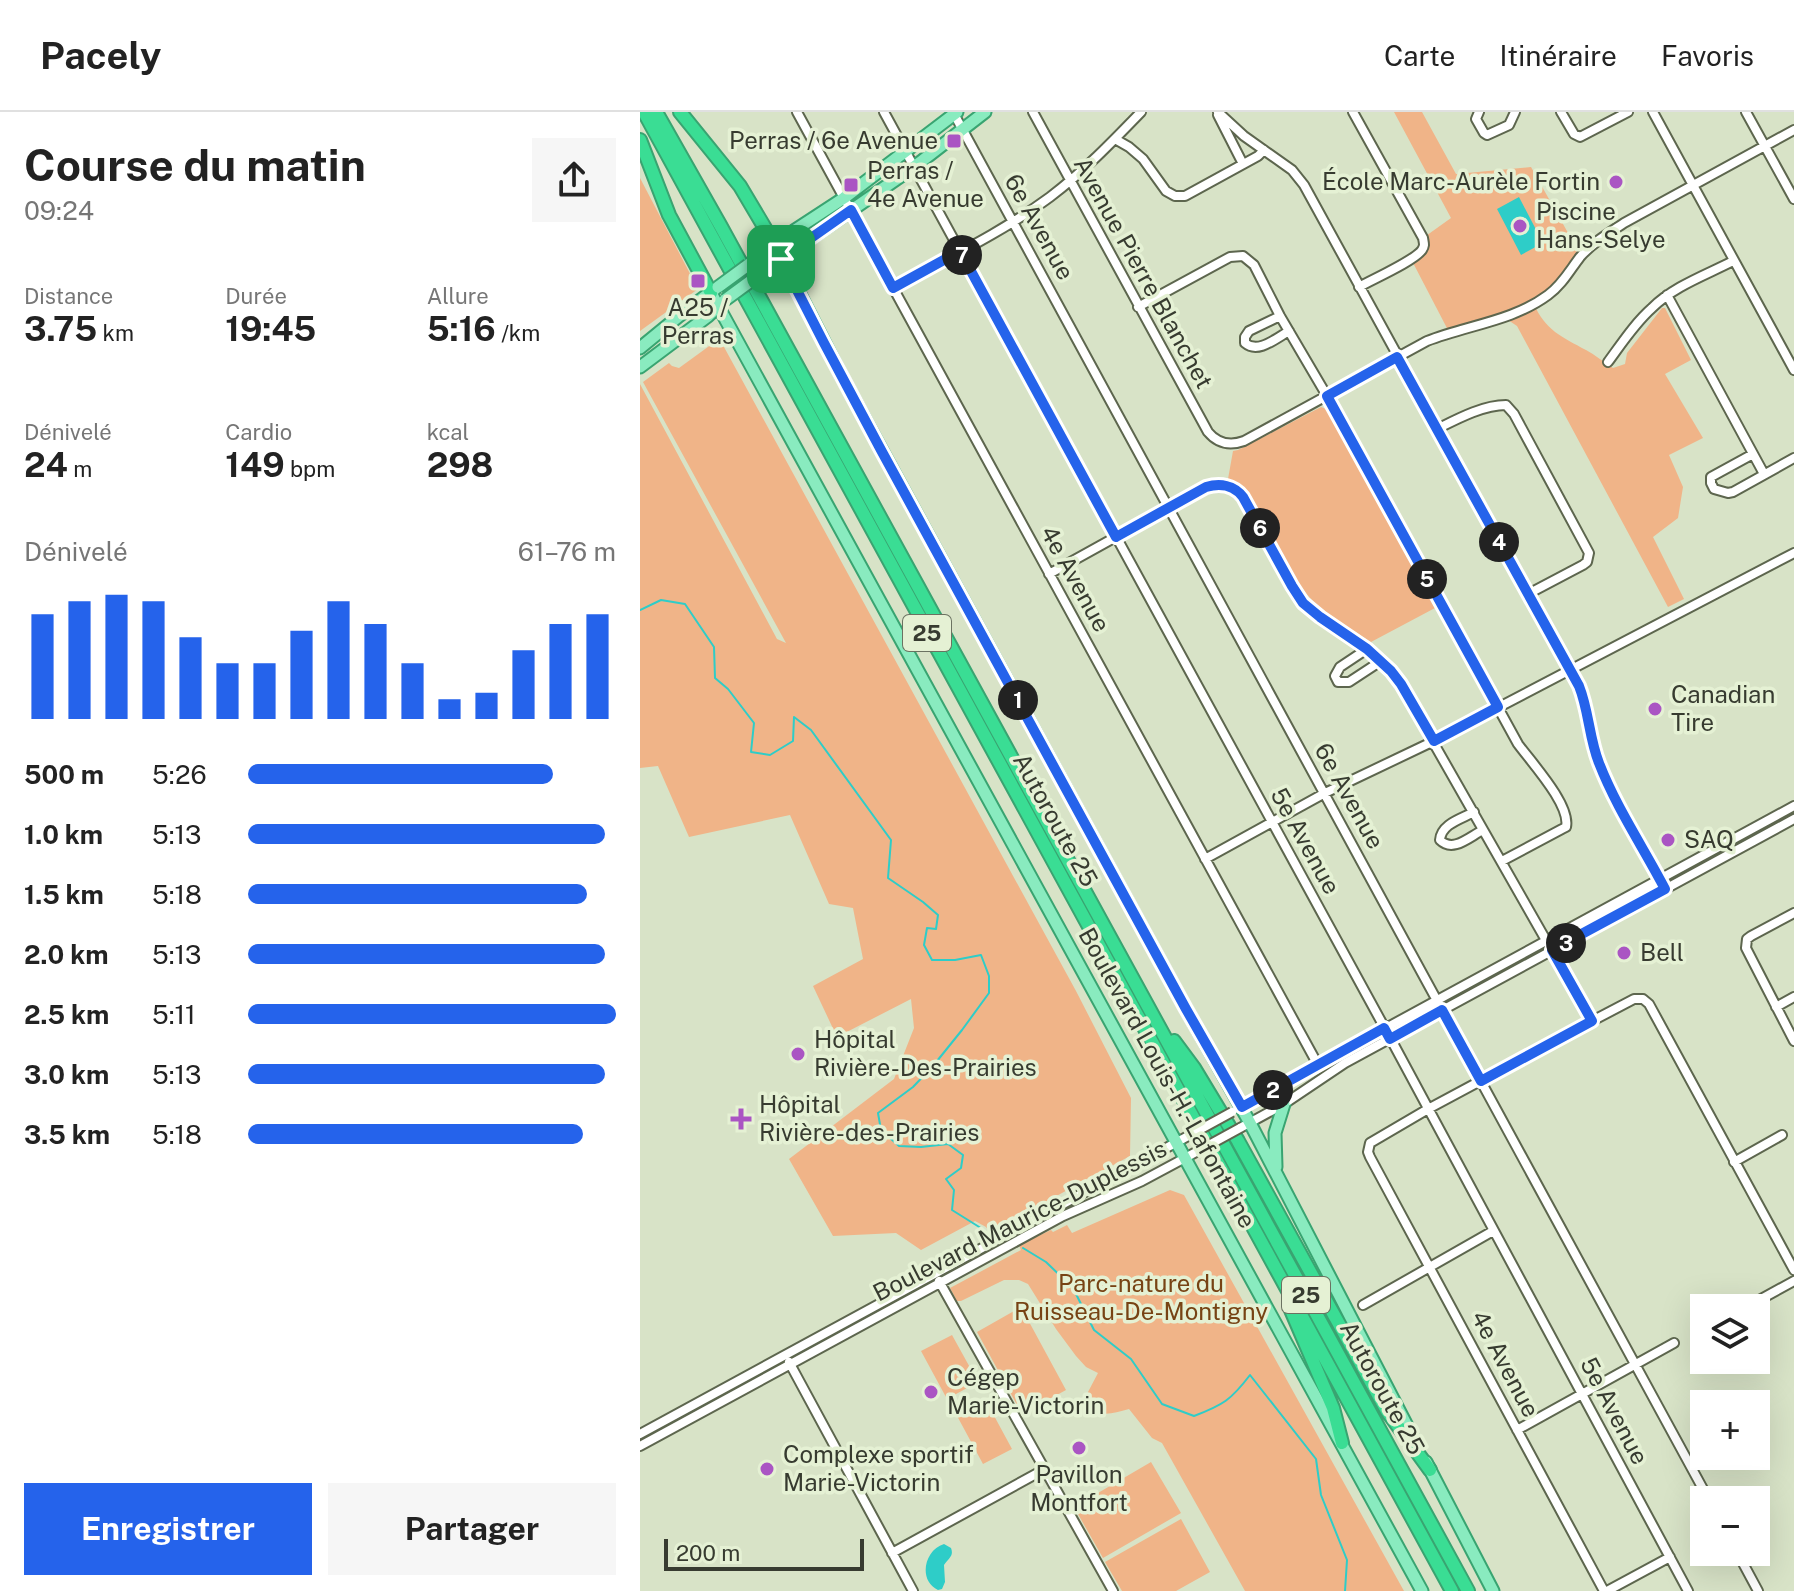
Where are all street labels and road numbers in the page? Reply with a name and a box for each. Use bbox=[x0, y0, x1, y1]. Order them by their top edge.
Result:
street label: Avenue Pierre Blanchet bbox=[1069, 152, 1219, 393]
street label: 6e Avenue bbox=[999, 169, 1080, 284]
street label: 4e Avenue bbox=[1035, 521, 1116, 636]
road number: 25 bbox=[903, 615, 951, 651]
street label: 6e Avenue bbox=[1309, 738, 1390, 853]
street label: Autoroute 25 bbox=[1008, 748, 1104, 891]
street label: 5e Avenue bbox=[1265, 783, 1346, 899]
street label: Boulevard Louis-H.-Lafontaine bbox=[1074, 923, 1262, 1232]
street label: Boulevard Maurice-Duplessis bbox=[868, 1134, 1171, 1306]
road number: 25 bbox=[1282, 1277, 1330, 1313]
street label: 4e Avenue bbox=[1466, 1305, 1546, 1422]
street label: Autoroute 25 bbox=[1335, 1316, 1431, 1459]
street label: 5e Avenue bbox=[1575, 1352, 1655, 1469]

